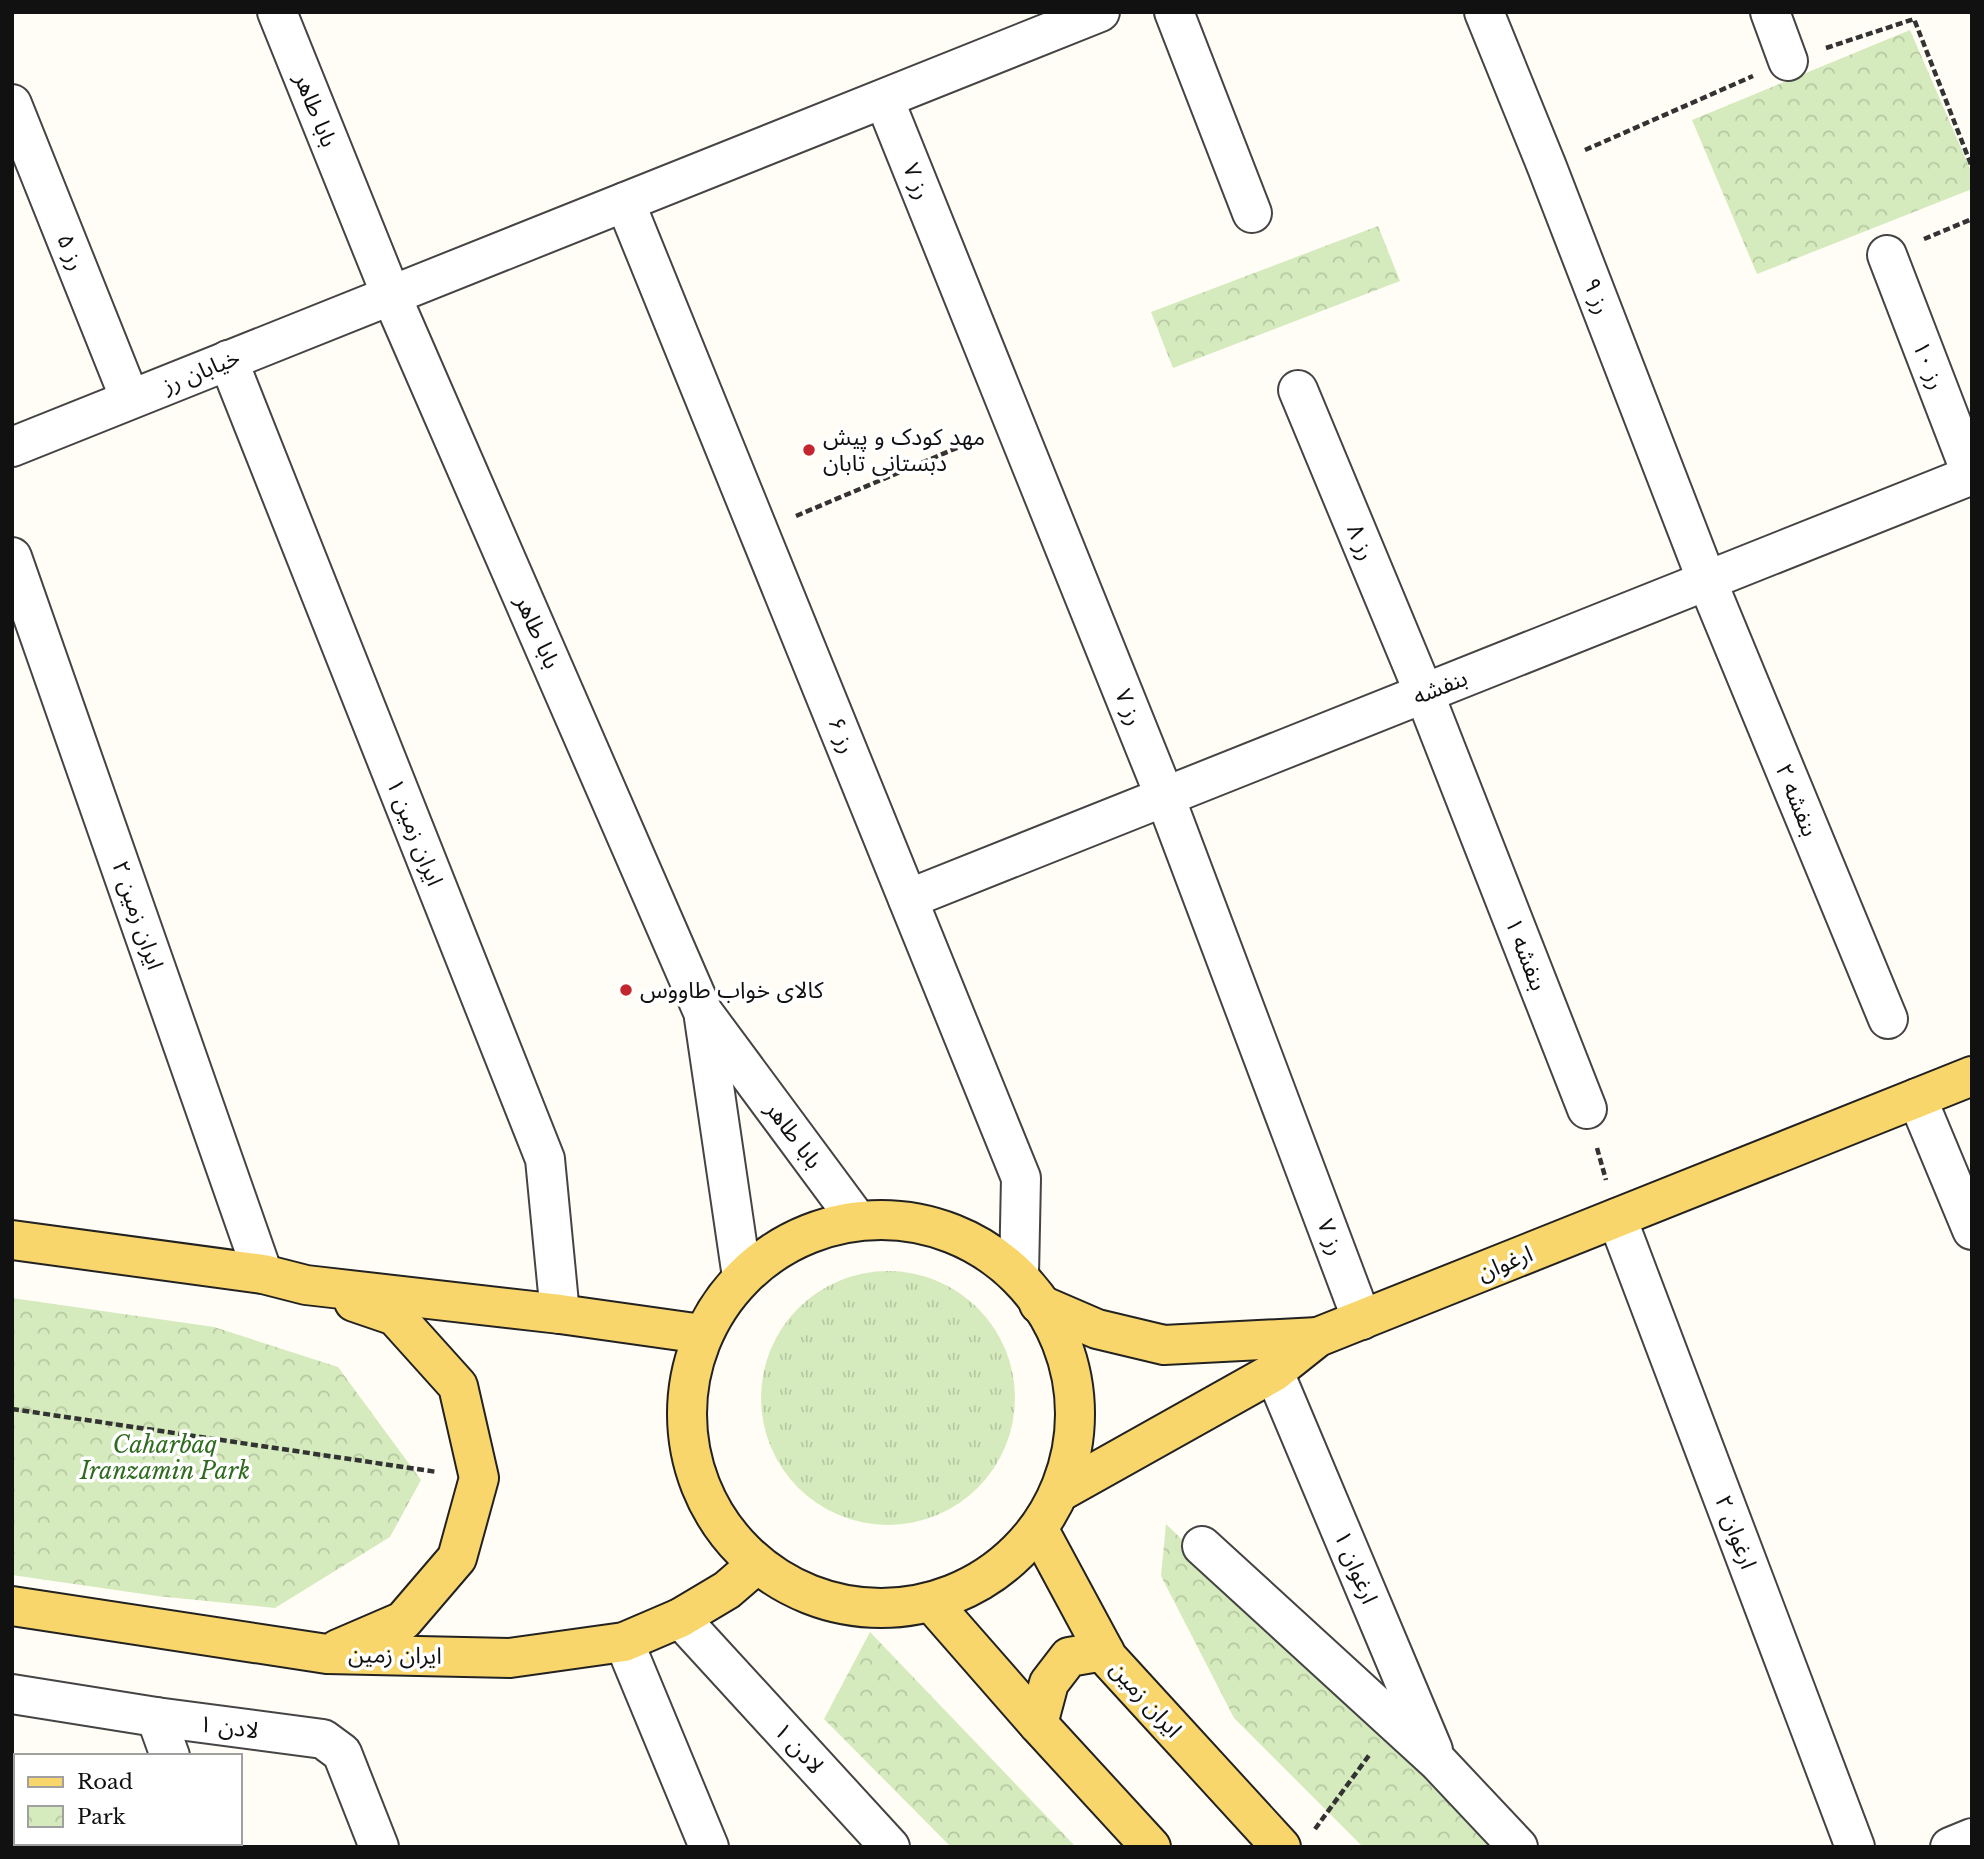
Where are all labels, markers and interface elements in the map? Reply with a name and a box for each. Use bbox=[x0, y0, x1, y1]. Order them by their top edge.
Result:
street label: بابا طاهر bbox=[288, 68, 343, 151]
street label: رز ۷ bbox=[897, 159, 937, 203]
street label: رز ۵ bbox=[51, 230, 91, 274]
street label: رز ۹ bbox=[1577, 274, 1617, 318]
street label: رز ۱۰ bbox=[1907, 337, 1951, 393]
street label: خیابان رز bbox=[157, 343, 244, 400]
place label: مهد کودک و پیش دبستانی تابان bbox=[823, 423, 985, 477]
marker: مهد کودک و پیش دبستانی تابان bbox=[801, 442, 817, 458]
street label: رز ۸ bbox=[1341, 520, 1381, 564]
street label: بابا طاهر bbox=[509, 590, 566, 673]
street label: بنفشه bbox=[1409, 663, 1471, 711]
street label: رز ۷ bbox=[1109, 685, 1149, 729]
street label: رز ۶ bbox=[822, 713, 862, 757]
street label: بنفشه ۲ bbox=[1770, 760, 1824, 840]
street label: ایران زمین ۱ bbox=[381, 774, 449, 890]
street label: ایران زمین ۲ bbox=[106, 857, 170, 973]
street label: بنفشه ۱ bbox=[1499, 914, 1553, 994]
place label: کالای خواب طاووس bbox=[640, 976, 824, 1004]
marker: کالای خواب طاووس bbox=[618, 982, 634, 998]
street label: بابا طاهر bbox=[759, 1095, 828, 1174]
street label: رز ۷ bbox=[1311, 1215, 1351, 1259]
street label: ارغوان bbox=[1473, 1239, 1537, 1287]
park label: Caharbaq Iranzamin Park bbox=[79, 1431, 250, 1485]
street label: ارغوان ۲ bbox=[1709, 1491, 1763, 1573]
street label: ارغوان ۱ bbox=[1328, 1526, 1384, 1608]
street label: ایران زمین bbox=[348, 1640, 442, 1670]
street label: ایران زمین bbox=[1104, 1655, 1188, 1743]
street label: لادن ۱ bbox=[198, 1709, 260, 1745]
street label: لادن ۱ bbox=[768, 1717, 830, 1779]
legend bbox=[14, 1754, 242, 1845]
text: Road bbox=[77, 1769, 133, 1795]
text: Park bbox=[77, 1804, 126, 1830]

